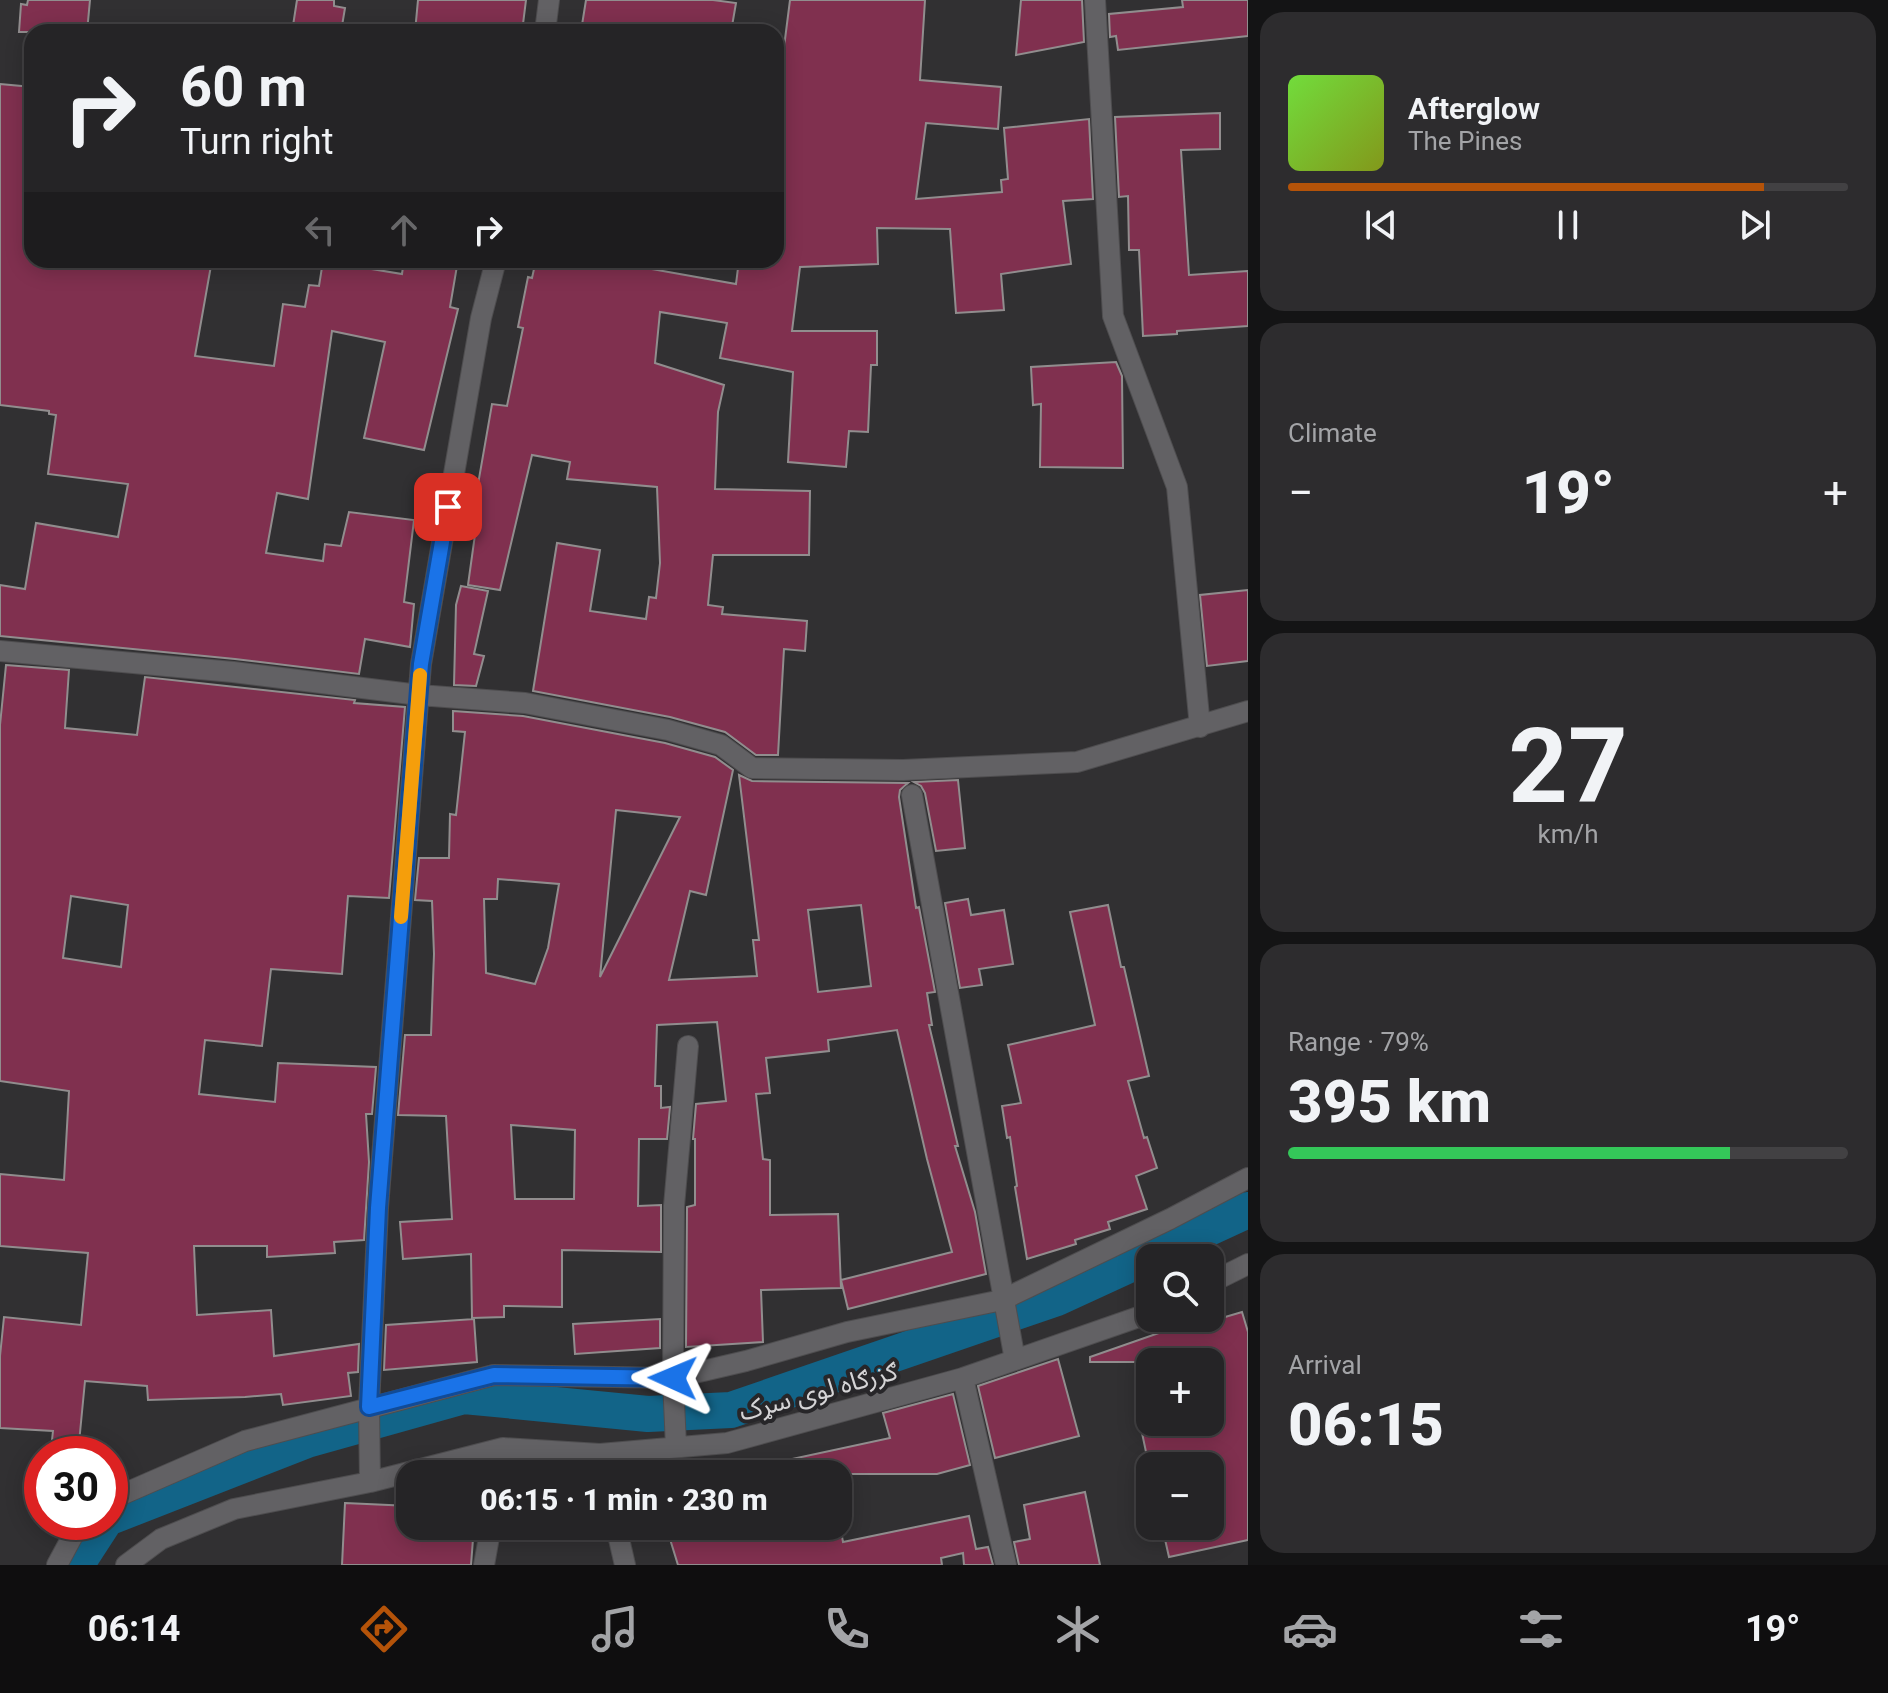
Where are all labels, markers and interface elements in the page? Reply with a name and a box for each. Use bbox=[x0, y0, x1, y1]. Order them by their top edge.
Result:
text: 60 m bbox=[180, 54, 307, 120]
icon: right bbox=[48, 56, 152, 160]
text: Afterglow bbox=[1408, 91, 1540, 126]
text: Turn right bbox=[180, 121, 333, 163]
text: The Pines bbox=[1408, 126, 1522, 156]
icon: previous bbox=[1359, 203, 1403, 247]
icon: pause bbox=[1546, 203, 1590, 247]
icon: next bbox=[1733, 203, 1777, 247]
icon: left bbox=[298, 208, 342, 252]
icon: ahead bbox=[382, 208, 426, 252]
icon: right bbox=[466, 208, 510, 252]
text: Climate bbox=[1288, 418, 1377, 448]
text: 19° bbox=[1522, 457, 1615, 528]
text: − bbox=[1288, 467, 1313, 519]
text: + bbox=[1823, 467, 1848, 519]
pin bbox=[414, 473, 482, 541]
icon: arrive bbox=[426, 485, 470, 529]
text: 27 bbox=[1508, 706, 1628, 827]
text: km/h bbox=[1537, 819, 1599, 849]
text: Range · 79% bbox=[1288, 1027, 1429, 1057]
text: 395 km bbox=[1288, 1066, 1491, 1137]
map controls bbox=[1136, 1244, 1224, 1540]
button: search bbox=[1136, 1244, 1224, 1332]
position arrow bbox=[631, 1336, 715, 1420]
button: + bbox=[1136, 1348, 1224, 1436]
text: Arrival bbox=[1288, 1350, 1362, 1380]
street label: ګزرګاه لوی سړک bbox=[736, 1355, 901, 1427]
text: 06:15 bbox=[1288, 1389, 1444, 1460]
speed limit sign: 30 bbox=[24, 1436, 128, 1540]
button: − bbox=[1136, 1452, 1224, 1540]
text: 06:15 · 1 min · 230 m bbox=[480, 1482, 768, 1517]
icon: directions bbox=[356, 1601, 412, 1657]
icon: music bbox=[587, 1601, 643, 1657]
icon: phone bbox=[819, 1601, 875, 1657]
icon: climate bbox=[1050, 1601, 1106, 1657]
icon: car bbox=[1282, 1601, 1338, 1657]
icon: filters bbox=[1513, 1601, 1569, 1657]
text: 06:14 bbox=[88, 1608, 181, 1650]
text: 19° bbox=[1745, 1608, 1800, 1650]

